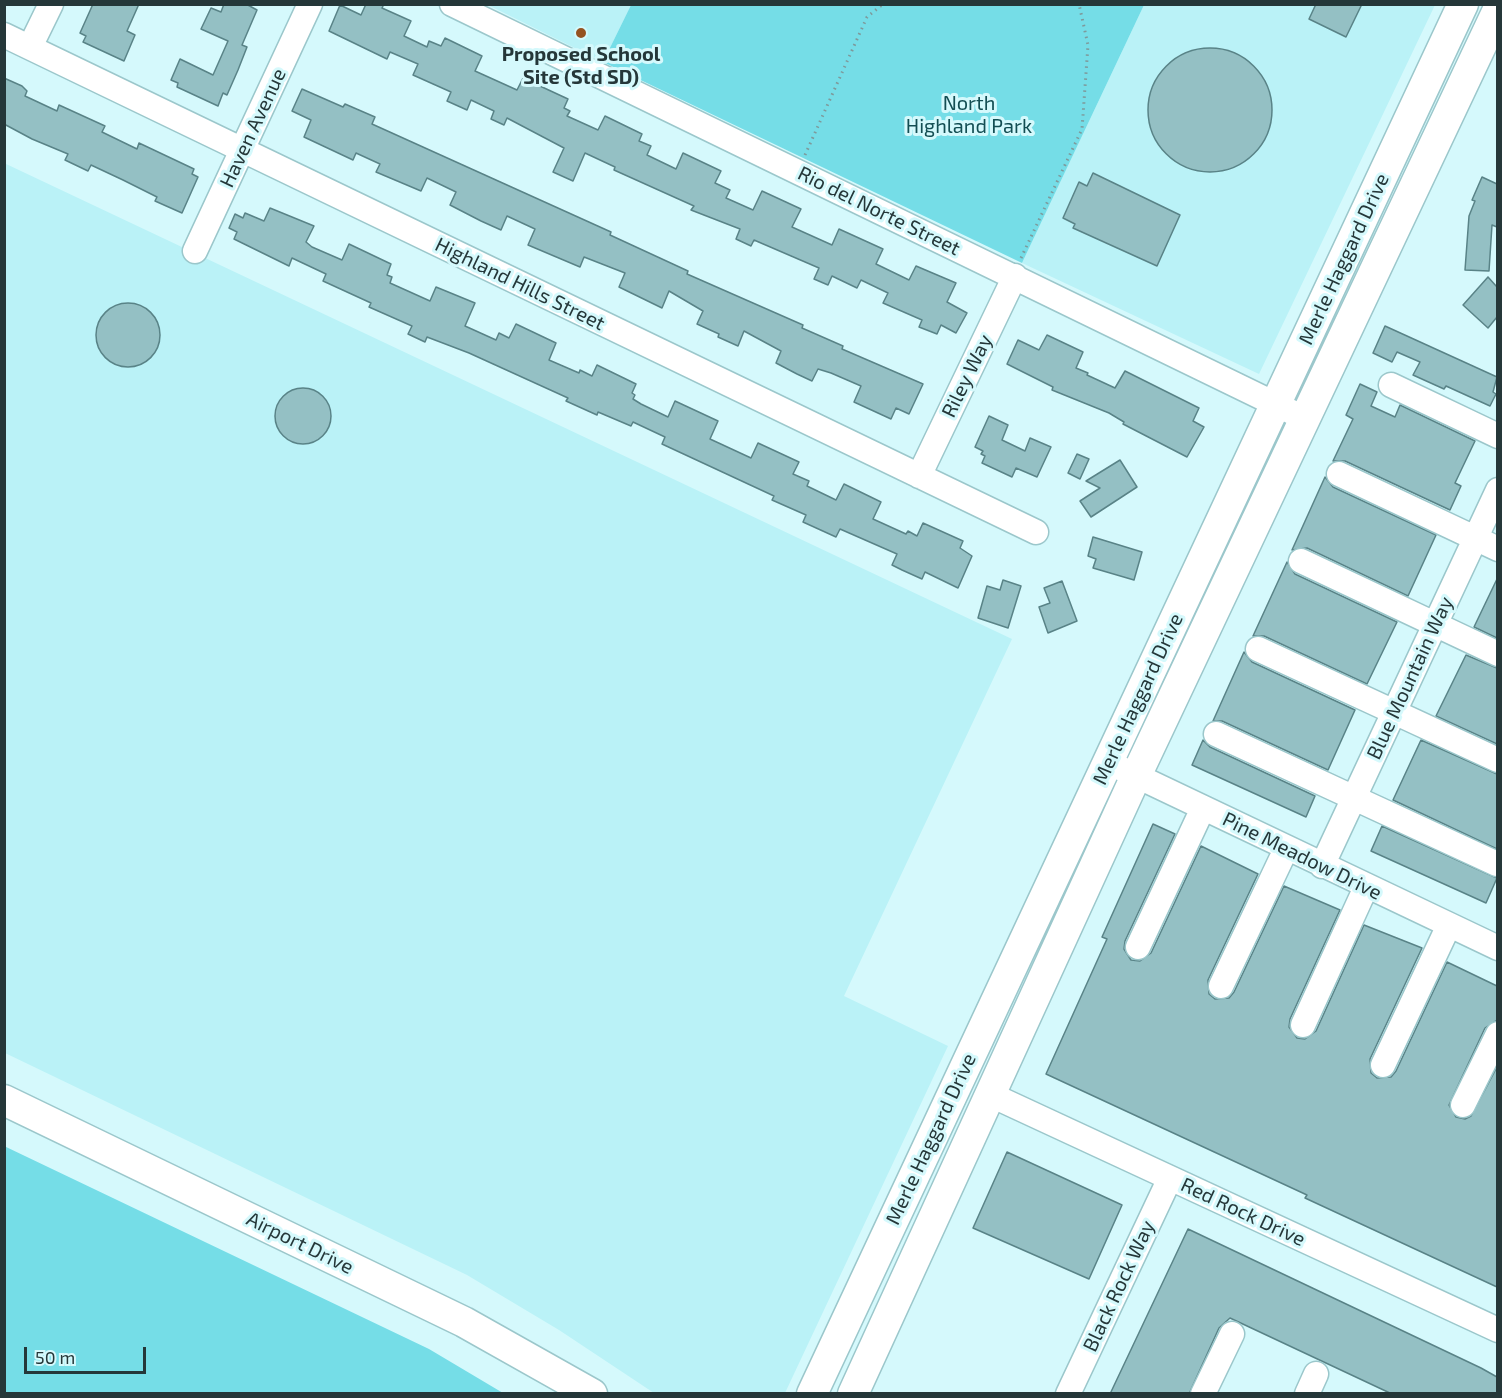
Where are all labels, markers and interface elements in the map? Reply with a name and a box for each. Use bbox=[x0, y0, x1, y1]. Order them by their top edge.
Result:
marker: Proposed School Site (Std SD) bbox=[574, 26, 588, 40]
place label: Proposed School Site (Std SD) bbox=[502, 42, 660, 89]
street label: Haven Avenue bbox=[215, 65, 291, 191]
park label: North Highland Park bbox=[906, 91, 1032, 138]
street label: Rio del Norte Street bbox=[794, 161, 964, 261]
street label: Merle Haggard Drive bbox=[1294, 170, 1394, 348]
street label: Highland Hills Street bbox=[431, 232, 609, 336]
street label: Riley Way bbox=[937, 331, 997, 421]
street label: Blue Mountain Way bbox=[1362, 593, 1458, 763]
street label: Merle Haggard Drive bbox=[1088, 610, 1188, 788]
street label: Pine Meadow Drive bbox=[1219, 807, 1385, 905]
street label: Merle Haggard Drive bbox=[881, 1050, 981, 1228]
street label: Red Rock Drive bbox=[1177, 1173, 1309, 1251]
street label: Airport Drive bbox=[243, 1207, 357, 1279]
street label: Black Rock Way bbox=[1078, 1217, 1160, 1355]
scale bar bbox=[27, 1335, 148, 1373]
text: 50 m bbox=[35, 1346, 75, 1368]

